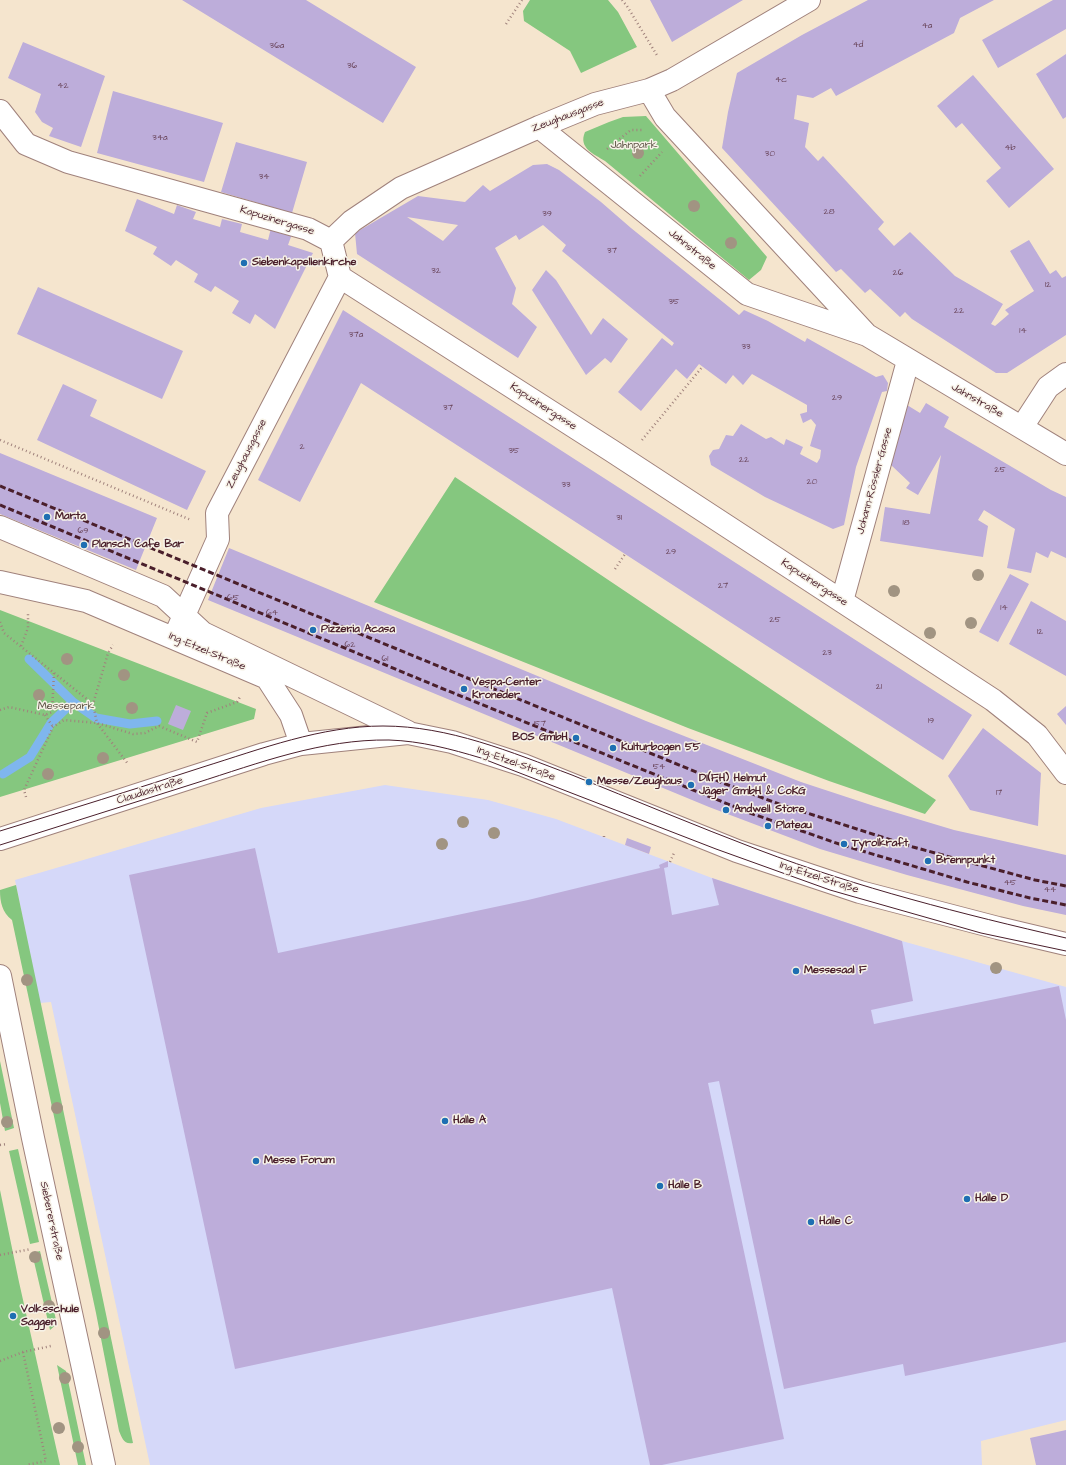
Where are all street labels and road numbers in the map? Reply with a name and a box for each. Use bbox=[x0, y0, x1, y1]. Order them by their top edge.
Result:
street label: Zeughausgasse bbox=[530, 96, 606, 136]
street label: Kapuzinergasse bbox=[238, 203, 316, 239]
street label: Jahnstraße bbox=[665, 227, 719, 273]
street label: Kapuzinergasse bbox=[507, 381, 579, 433]
street label: Jahnstraße bbox=[949, 381, 1005, 421]
street label: Zeughausgasse bbox=[224, 417, 270, 491]
street label: Johann-Rössler-Gasse bbox=[854, 426, 896, 536]
street label: Kapuzinergasse bbox=[778, 557, 850, 609]
street label: Ing.-Etzel-Straße bbox=[167, 630, 247, 674]
street label: Ing.-Etzel-Straße bbox=[475, 744, 557, 784]
street label: Claudiastraße bbox=[115, 774, 185, 808]
street label: Ing.-Etzel-Straße bbox=[778, 859, 860, 897]
street label: Siebererstraße bbox=[36, 1180, 66, 1262]

